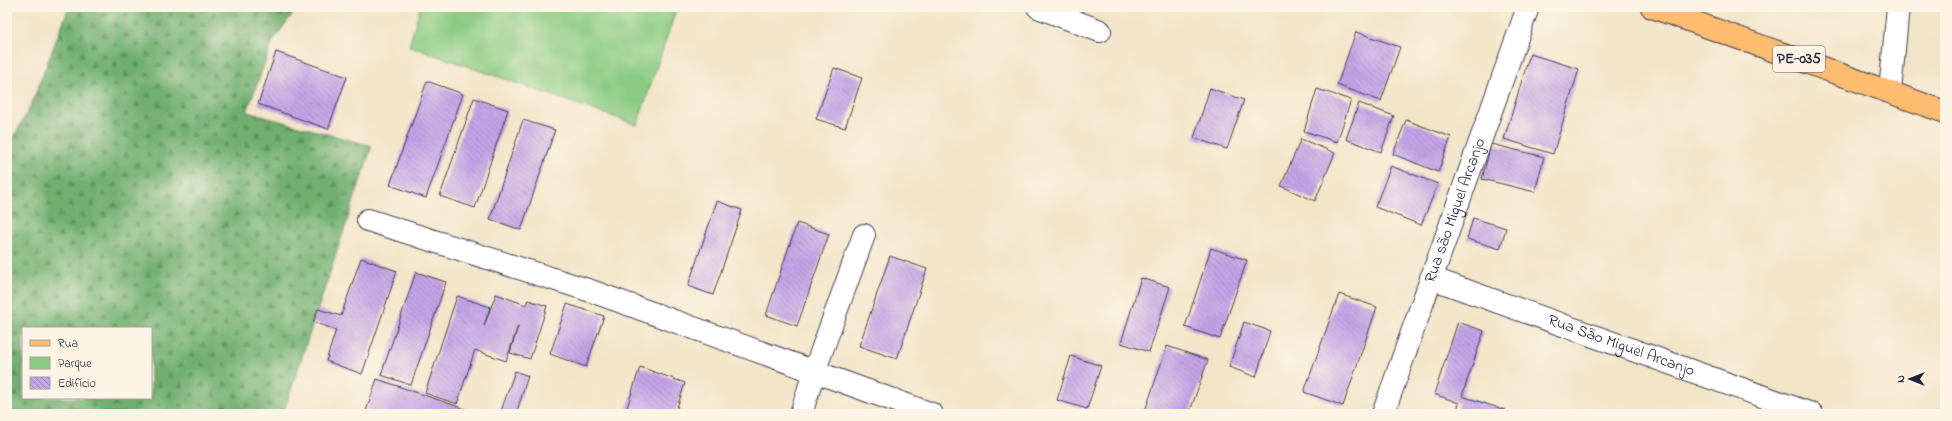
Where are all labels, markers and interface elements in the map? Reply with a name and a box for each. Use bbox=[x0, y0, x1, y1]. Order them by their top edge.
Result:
road number: PE-035 bbox=[1773, 46, 1825, 72]
street label: Rua são Miguel Arcanjo bbox=[1419, 135, 1492, 286]
street label: Rua São Miguel Arcanjo bbox=[1545, 309, 1698, 383]
legend bbox=[22, 327, 152, 399]
text: Rua bbox=[58, 335, 78, 353]
text: Parque bbox=[58, 355, 92, 373]
north arrow bbox=[1890, 359, 1930, 399]
text: Edifício bbox=[58, 375, 96, 393]
text: N bbox=[1893, 375, 1909, 383]

